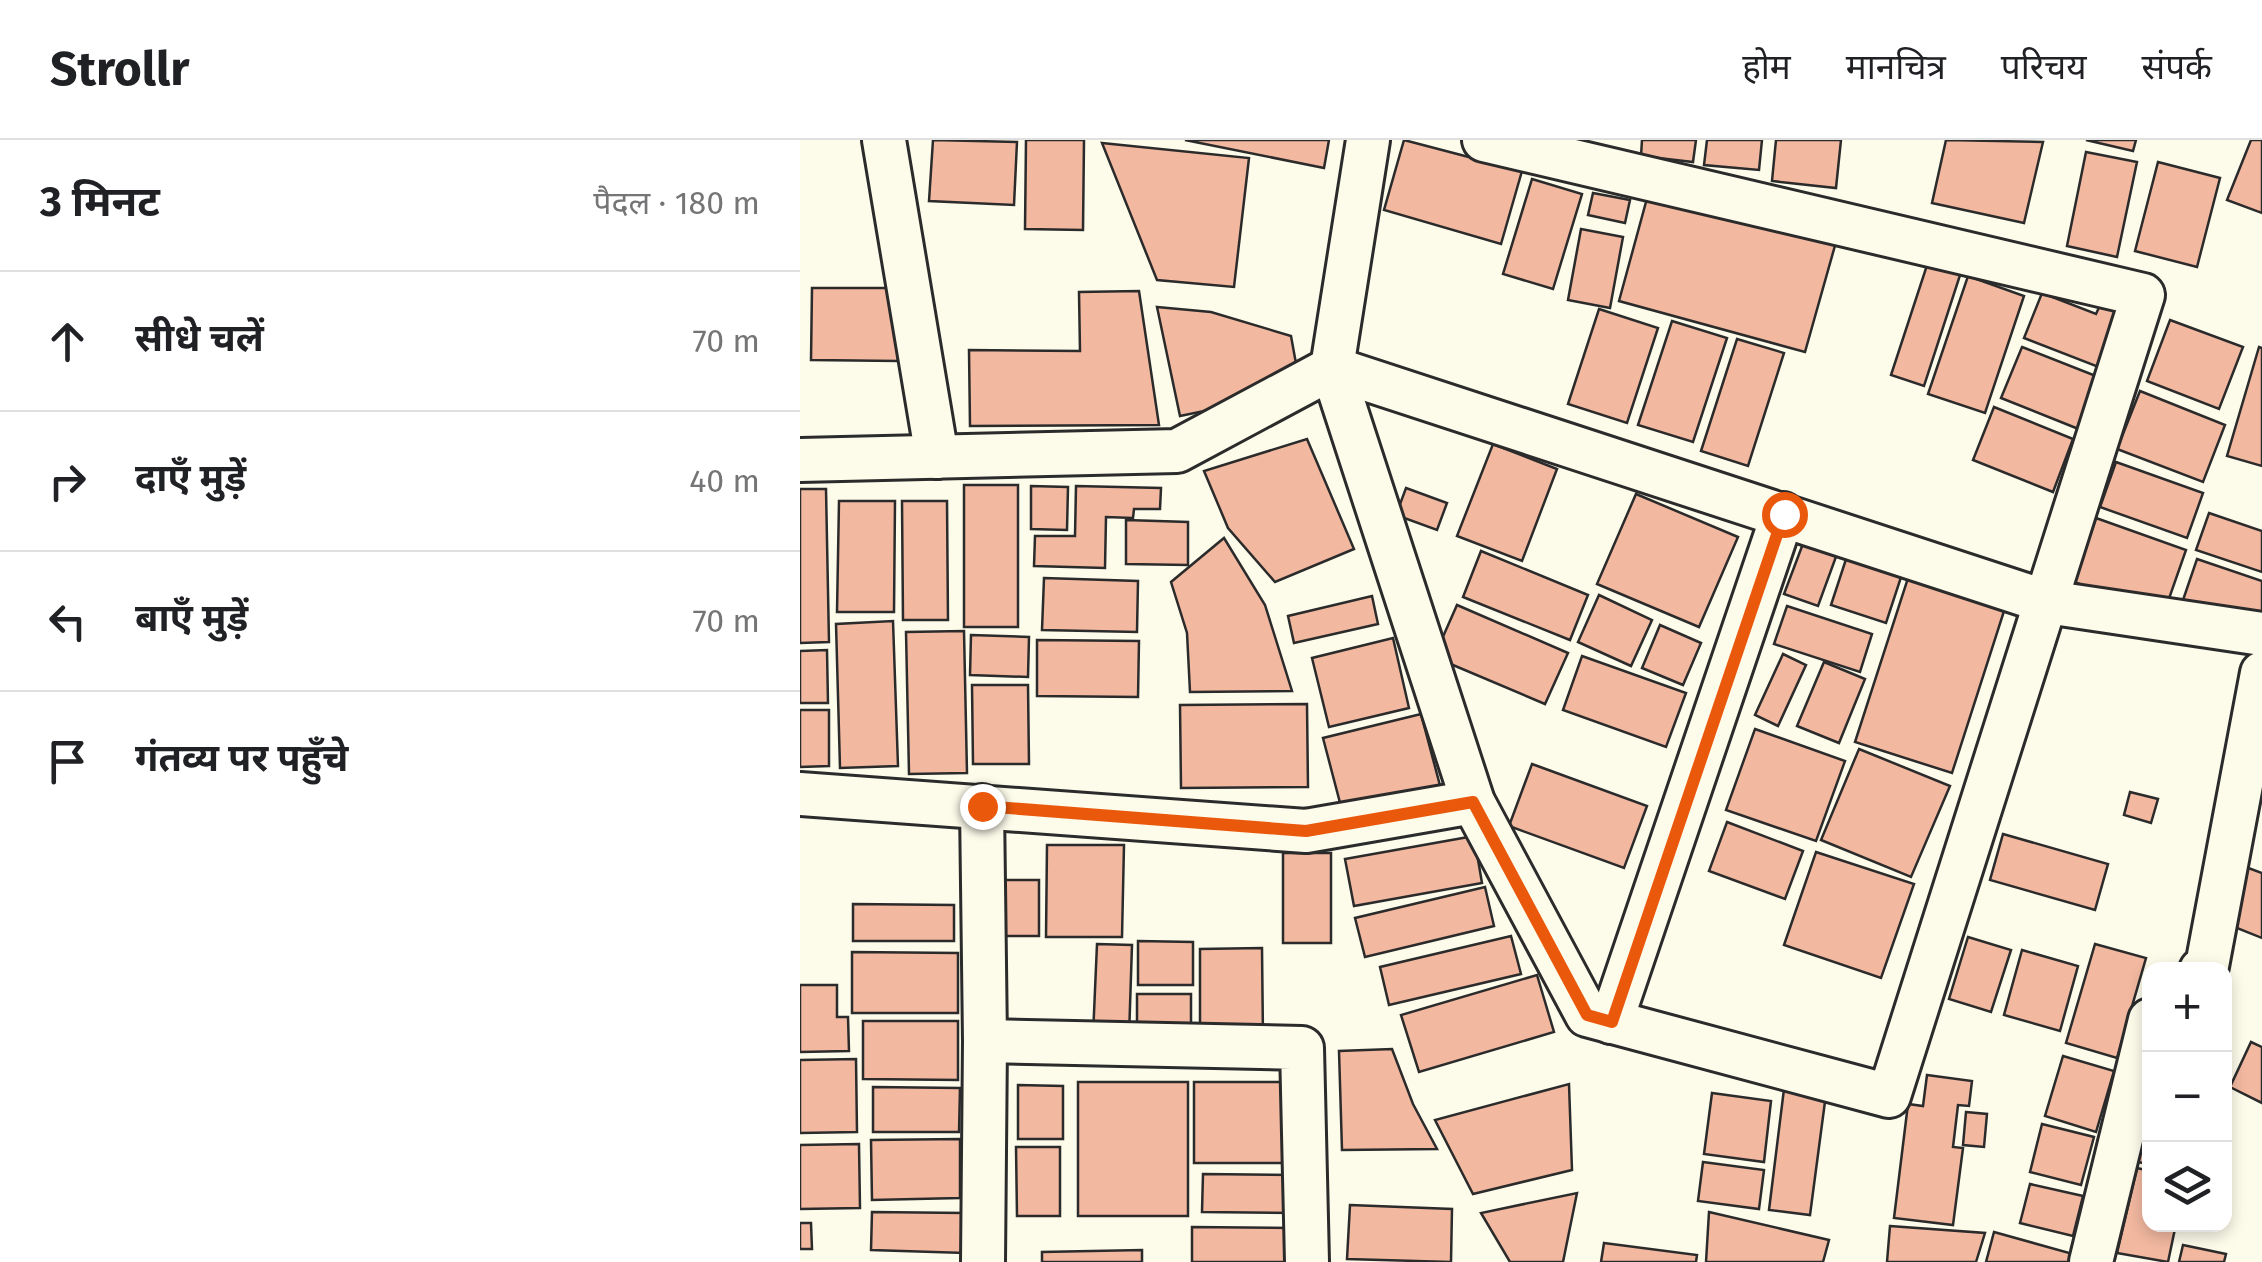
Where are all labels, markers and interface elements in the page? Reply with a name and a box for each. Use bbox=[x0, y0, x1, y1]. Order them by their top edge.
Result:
text: Strollr bbox=[50, 40, 190, 98]
text: होम bbox=[1742, 46, 1791, 88]
text: मानचित्र bbox=[1846, 46, 1946, 88]
text: परिचय bbox=[2001, 46, 2087, 88]
text: संपर्क bbox=[2142, 46, 2212, 88]
text: 3 मिनट bbox=[40, 177, 160, 227]
text: पैदल · 180 m bbox=[593, 184, 760, 222]
icon: ahead bbox=[40, 314, 95, 369]
text: सीधे चलें bbox=[135, 315, 264, 361]
text: 70 m bbox=[692, 322, 760, 360]
icon: right bbox=[40, 454, 95, 509]
text: दाएँ मुड़ें bbox=[135, 455, 246, 501]
text: 40 m bbox=[689, 462, 760, 500]
route start bbox=[1762, 492, 1808, 538]
icon: left bbox=[40, 594, 95, 649]
text: बाएँ मुड़ें bbox=[135, 595, 248, 641]
text: 70 m bbox=[692, 602, 760, 640]
icon: arrive bbox=[40, 734, 95, 789]
text: गंतव्य पर पहुँचे bbox=[135, 735, 348, 781]
route end bbox=[960, 784, 1006, 830]
map controls bbox=[2142, 962, 2232, 1232]
button: + bbox=[2142, 962, 2232, 1052]
button: − bbox=[2142, 1052, 2232, 1142]
button: layers bbox=[2142, 1142, 2232, 1232]

